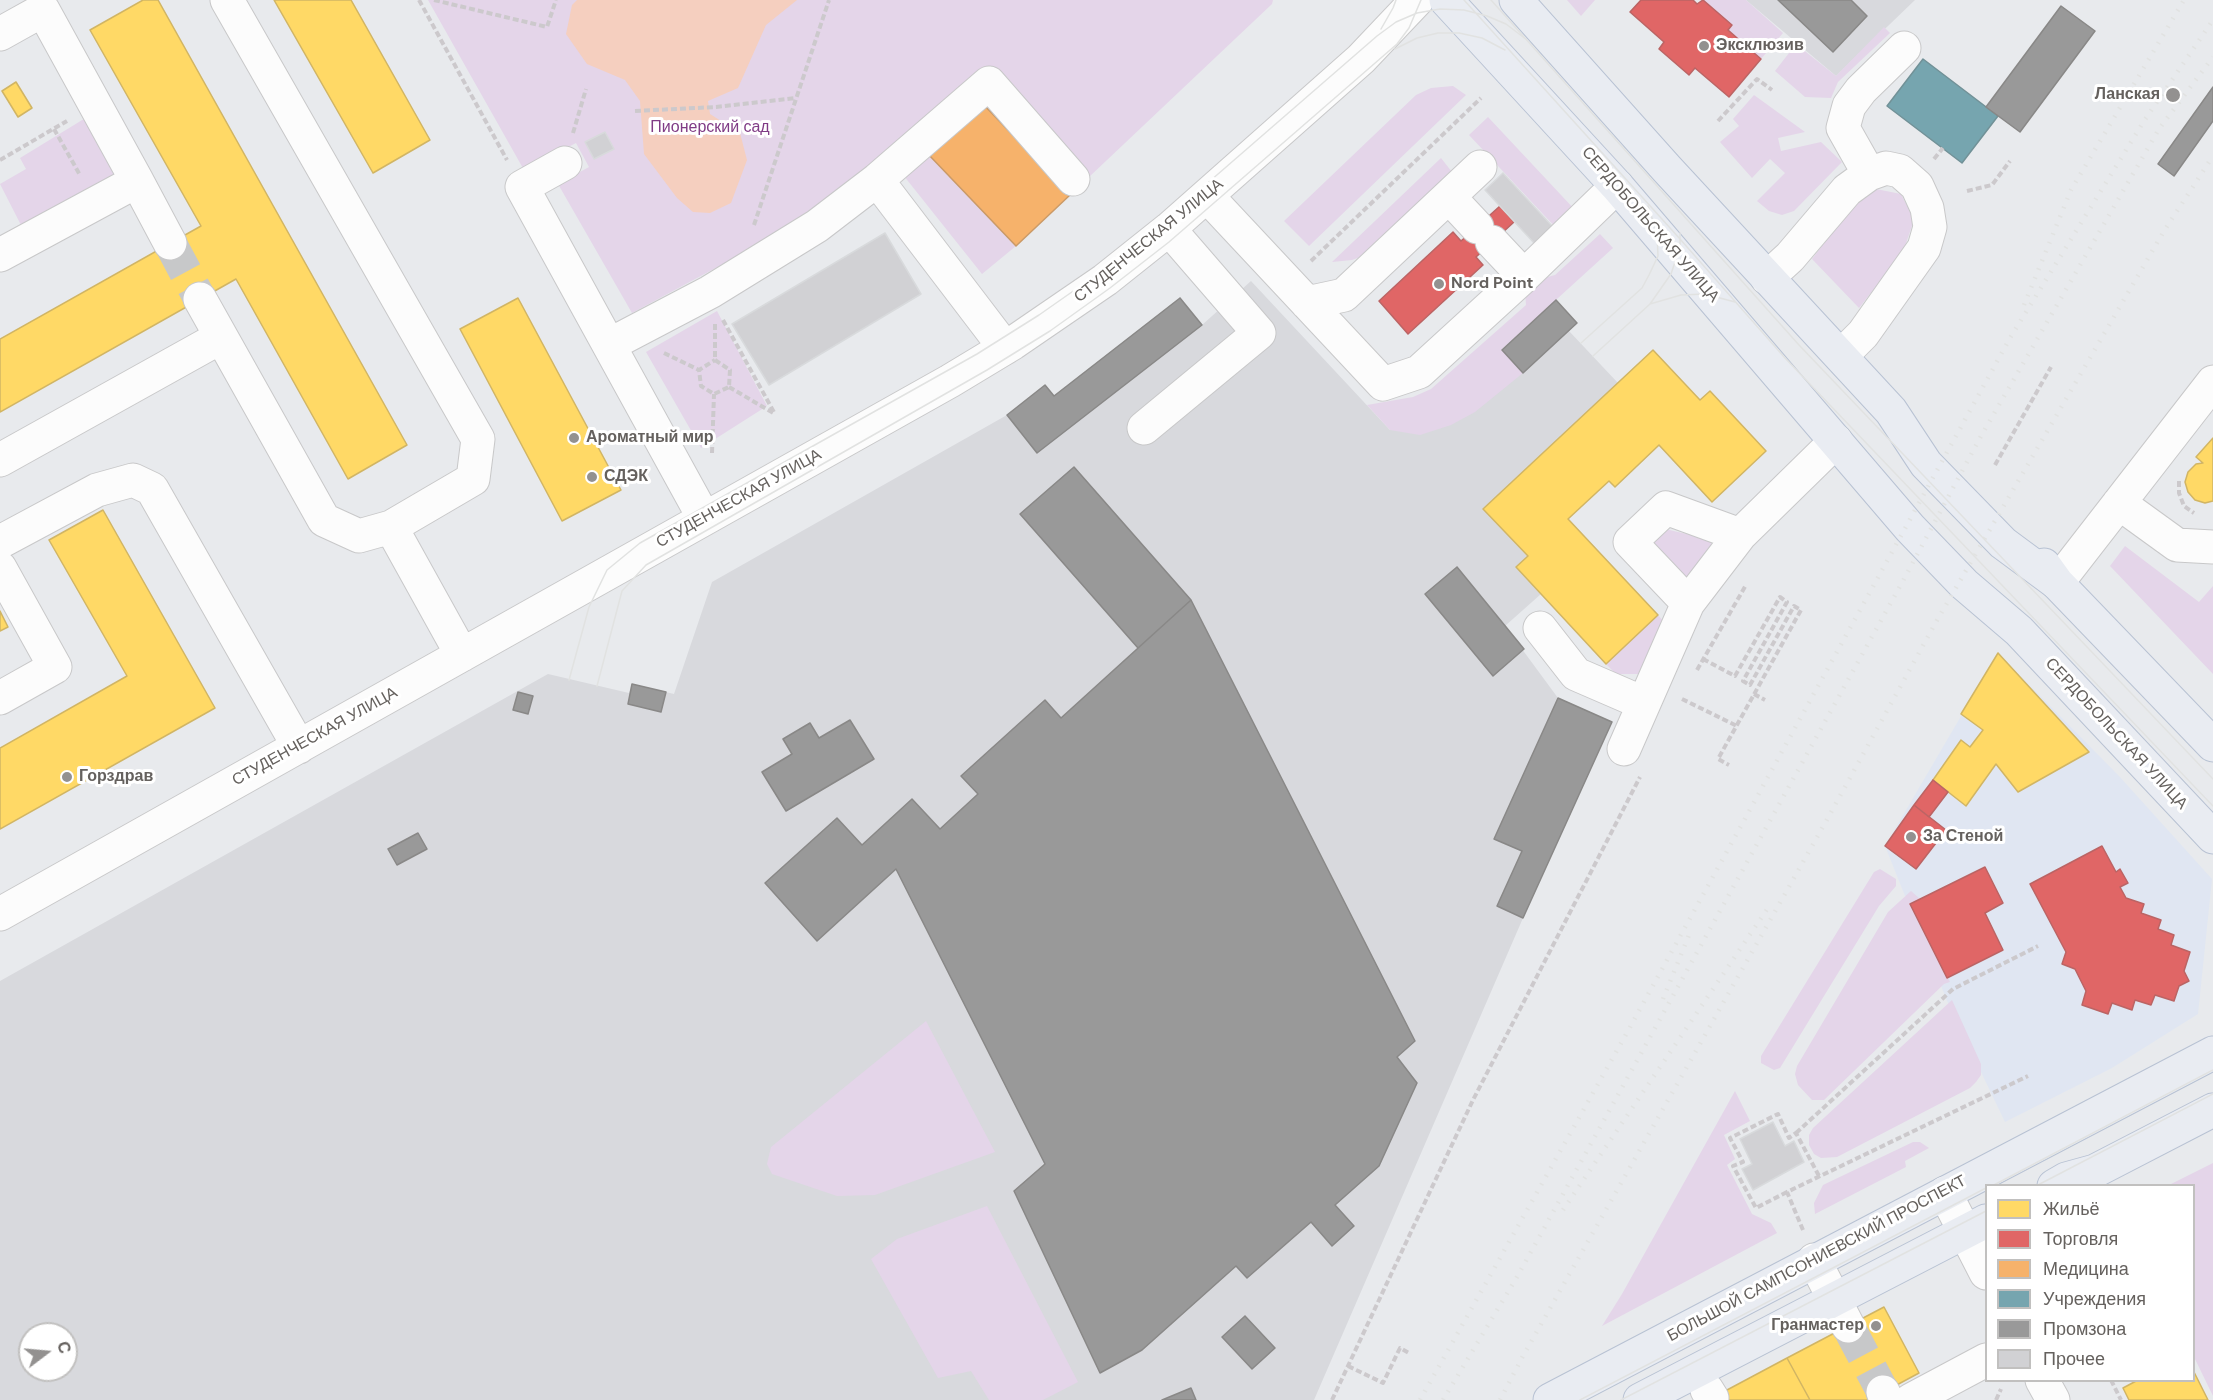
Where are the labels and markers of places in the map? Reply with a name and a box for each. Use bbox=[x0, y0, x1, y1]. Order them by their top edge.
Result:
place label: Эксклюзив bbox=[1716, 36, 1804, 56]
marker: Эксклюзив bbox=[1697, 39, 1711, 53]
place label: Ланская bbox=[2095, 85, 2160, 105]
marker: Ланская bbox=[2164, 86, 2182, 104]
place label: Nord Point bbox=[1451, 274, 1533, 294]
marker: Nord Point bbox=[1432, 277, 1446, 291]
place label: Ароматный мир bbox=[586, 428, 714, 448]
marker: Ароматный мир bbox=[567, 431, 581, 445]
place label: СДЭК bbox=[604, 467, 648, 487]
marker: СДЭК bbox=[585, 470, 599, 484]
place label: Горздрав bbox=[79, 767, 153, 787]
marker: Горздрав bbox=[60, 770, 74, 784]
place label: За Стеной bbox=[1923, 827, 2003, 847]
marker: За Стеной bbox=[1904, 830, 1918, 844]
place label: Гранмастер bbox=[1771, 1316, 1864, 1336]
marker: Гранмастер bbox=[1869, 1319, 1883, 1333]

